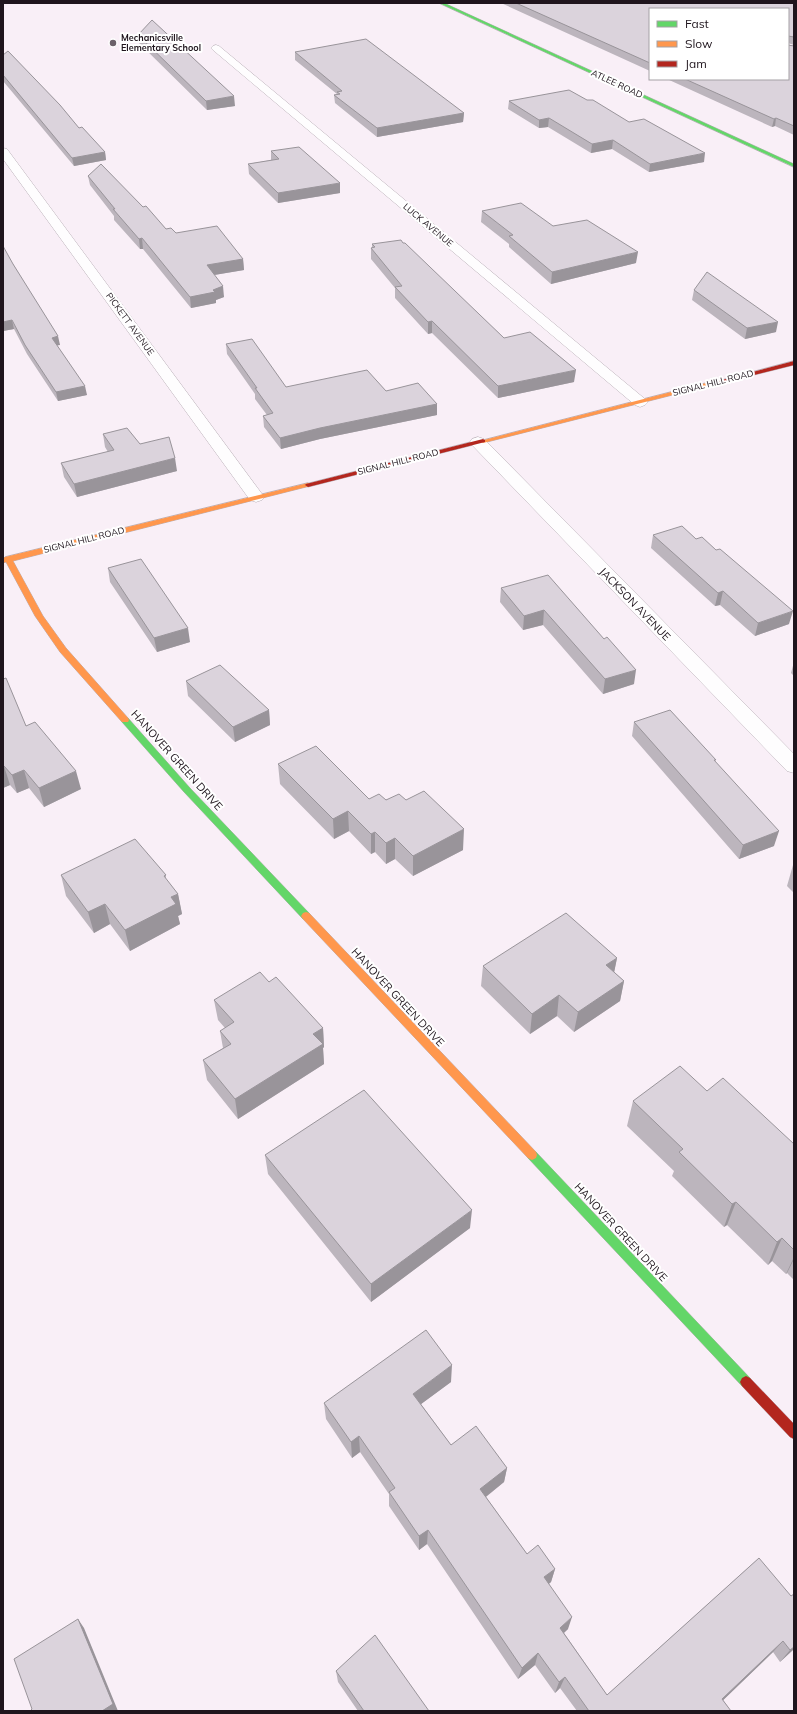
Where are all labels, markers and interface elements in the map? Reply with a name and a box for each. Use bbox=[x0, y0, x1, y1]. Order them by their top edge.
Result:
legend bbox=[649, 8, 789, 80]
text: Fast bbox=[685, 16, 709, 31]
place label: Mechanicsville Elementary School bbox=[121, 32, 201, 54]
text: Slow bbox=[685, 36, 713, 51]
marker: Mechanicsville Elementary School bbox=[108, 38, 118, 48]
text: Jam bbox=[685, 56, 707, 71]
street label: ATLEE ROAD bbox=[590, 67, 645, 100]
street label: LUCK AVENUE bbox=[401, 201, 456, 249]
street label: PICKETT AVENUE bbox=[104, 290, 157, 357]
street label: SIGNAL HILL ROAD bbox=[671, 367, 755, 398]
street label: SIGNAL HILL ROAD bbox=[356, 446, 440, 477]
street label: SIGNAL HILL ROAD bbox=[42, 524, 126, 555]
street label: JACKSON AVENUE bbox=[596, 564, 674, 644]
street label: HANOVER GREEN DRIVE bbox=[128, 707, 226, 813]
street label: HANOVER GREEN DRIVE bbox=[348, 945, 448, 1049]
street label: HANOVER GREEN DRIVE bbox=[571, 1180, 671, 1284]

